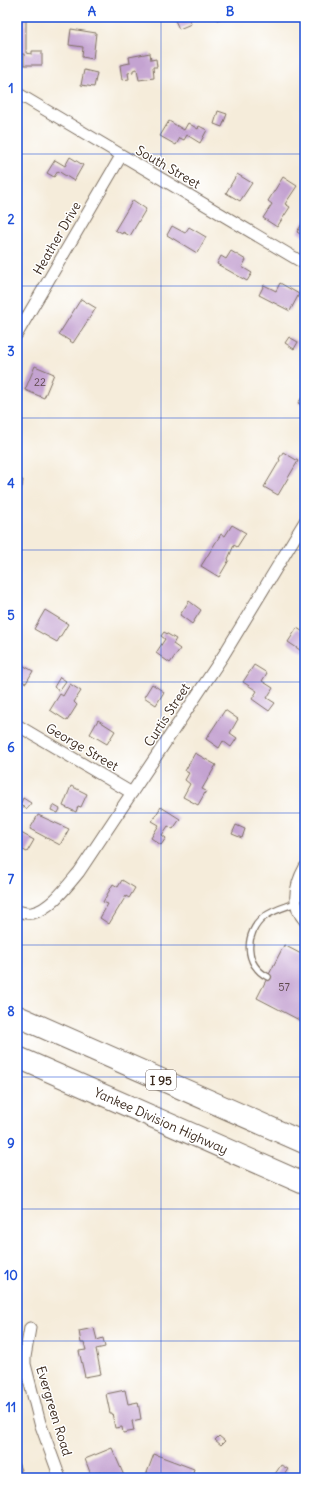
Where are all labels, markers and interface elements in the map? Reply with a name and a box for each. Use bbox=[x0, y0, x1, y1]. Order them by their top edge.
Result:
text: A bbox=[88, 3, 97, 20]
text: B bbox=[226, 3, 235, 20]
text: 1 bbox=[8, 80, 14, 97]
street label: South Street bbox=[133, 142, 204, 193]
street label: Heather Drive bbox=[29, 198, 85, 278]
text: 2 bbox=[7, 211, 15, 228]
text: 3 bbox=[7, 343, 15, 360]
house number: 22 bbox=[34, 375, 46, 389]
text: 4 bbox=[7, 475, 15, 492]
text: 5 bbox=[7, 607, 15, 624]
street label: Curtis Street bbox=[140, 680, 194, 750]
street label: George Street bbox=[43, 719, 122, 775]
text: 6 bbox=[7, 739, 15, 756]
text: 7 bbox=[8, 871, 15, 888]
house number: 57 bbox=[278, 980, 290, 994]
text: 8 bbox=[7, 1003, 15, 1020]
road number: I 95 bbox=[146, 1070, 176, 1090]
street label: Yankee Division Highway bbox=[91, 1084, 231, 1158]
text: 9 bbox=[7, 1135, 15, 1152]
text: 10 bbox=[4, 1267, 18, 1284]
street label: Evergreen Road bbox=[32, 1364, 76, 1458]
text: 11 bbox=[6, 1399, 16, 1416]

